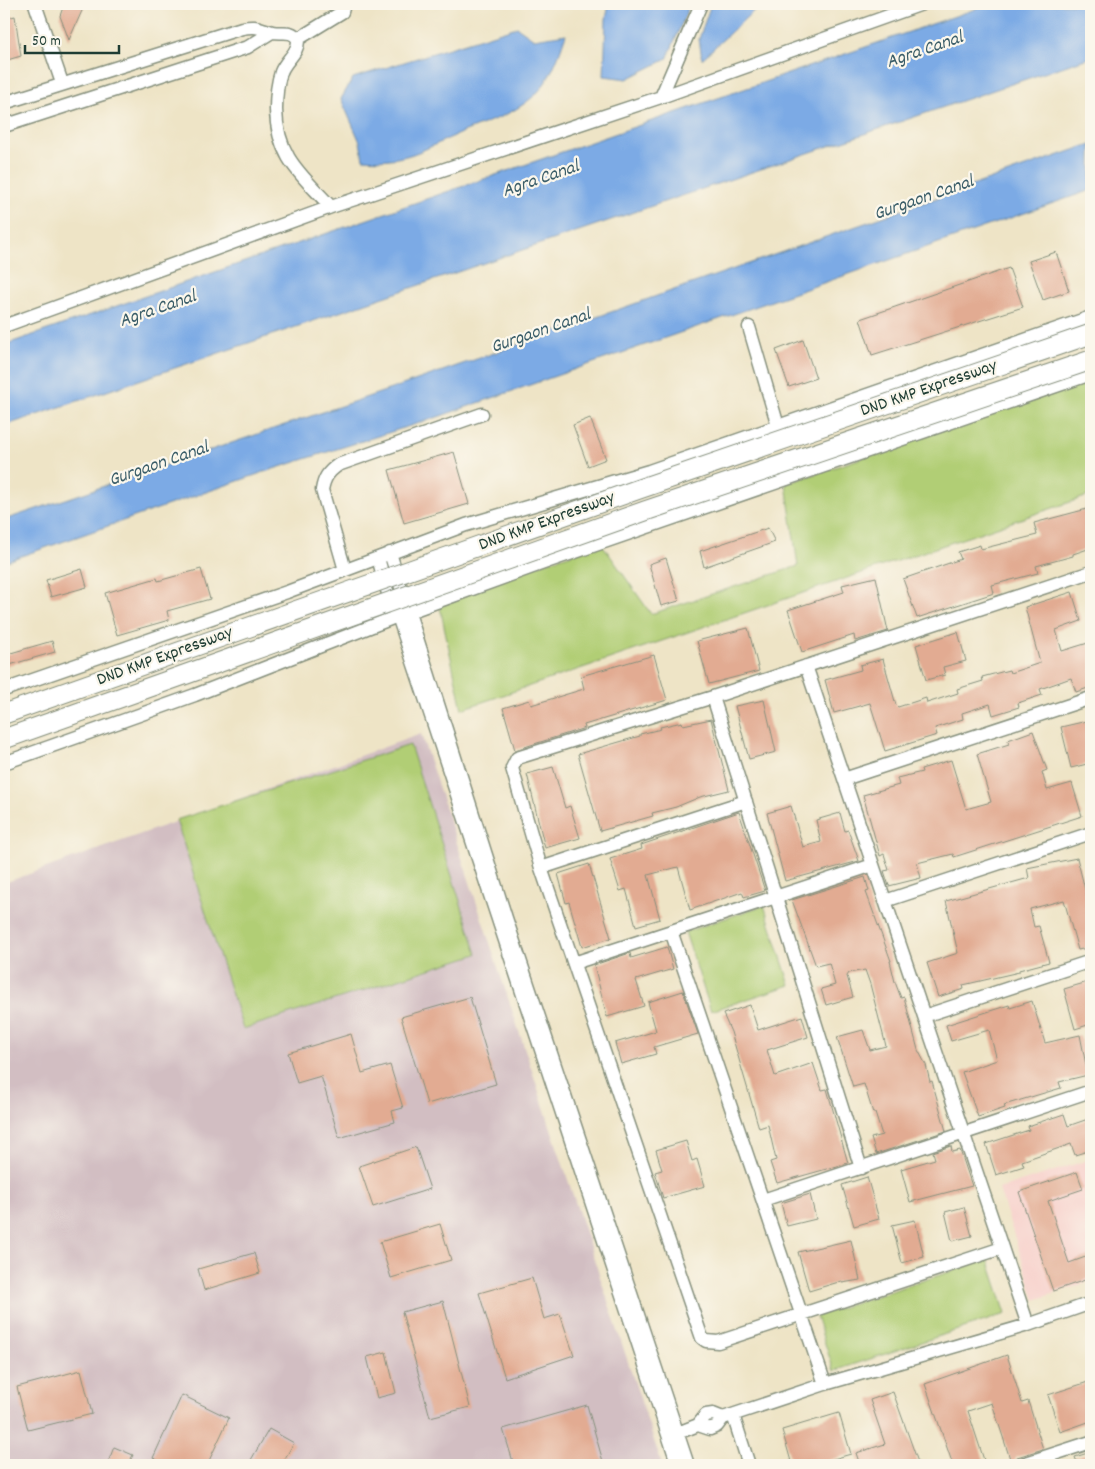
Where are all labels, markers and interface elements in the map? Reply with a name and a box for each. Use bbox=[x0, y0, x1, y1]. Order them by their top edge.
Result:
scale bar bbox=[25, 22, 119, 54]
water label: Agra Canal bbox=[883, 25, 968, 77]
text: 50 m bbox=[32, 31, 61, 53]
water label: Agra Canal bbox=[499, 154, 584, 206]
water label: Gurgaon Canal bbox=[870, 169, 979, 229]
water label: Agra Canal bbox=[116, 284, 201, 336]
water label: Gurgaon Canal bbox=[487, 302, 596, 362]
street label: DND KMP Expressway bbox=[857, 354, 1001, 424]
water label: Gurgaon Canal bbox=[105, 435, 214, 495]
street label: DND KMP Expressway bbox=[476, 486, 619, 558]
street label: DND KMP Expressway bbox=[94, 621, 237, 693]

